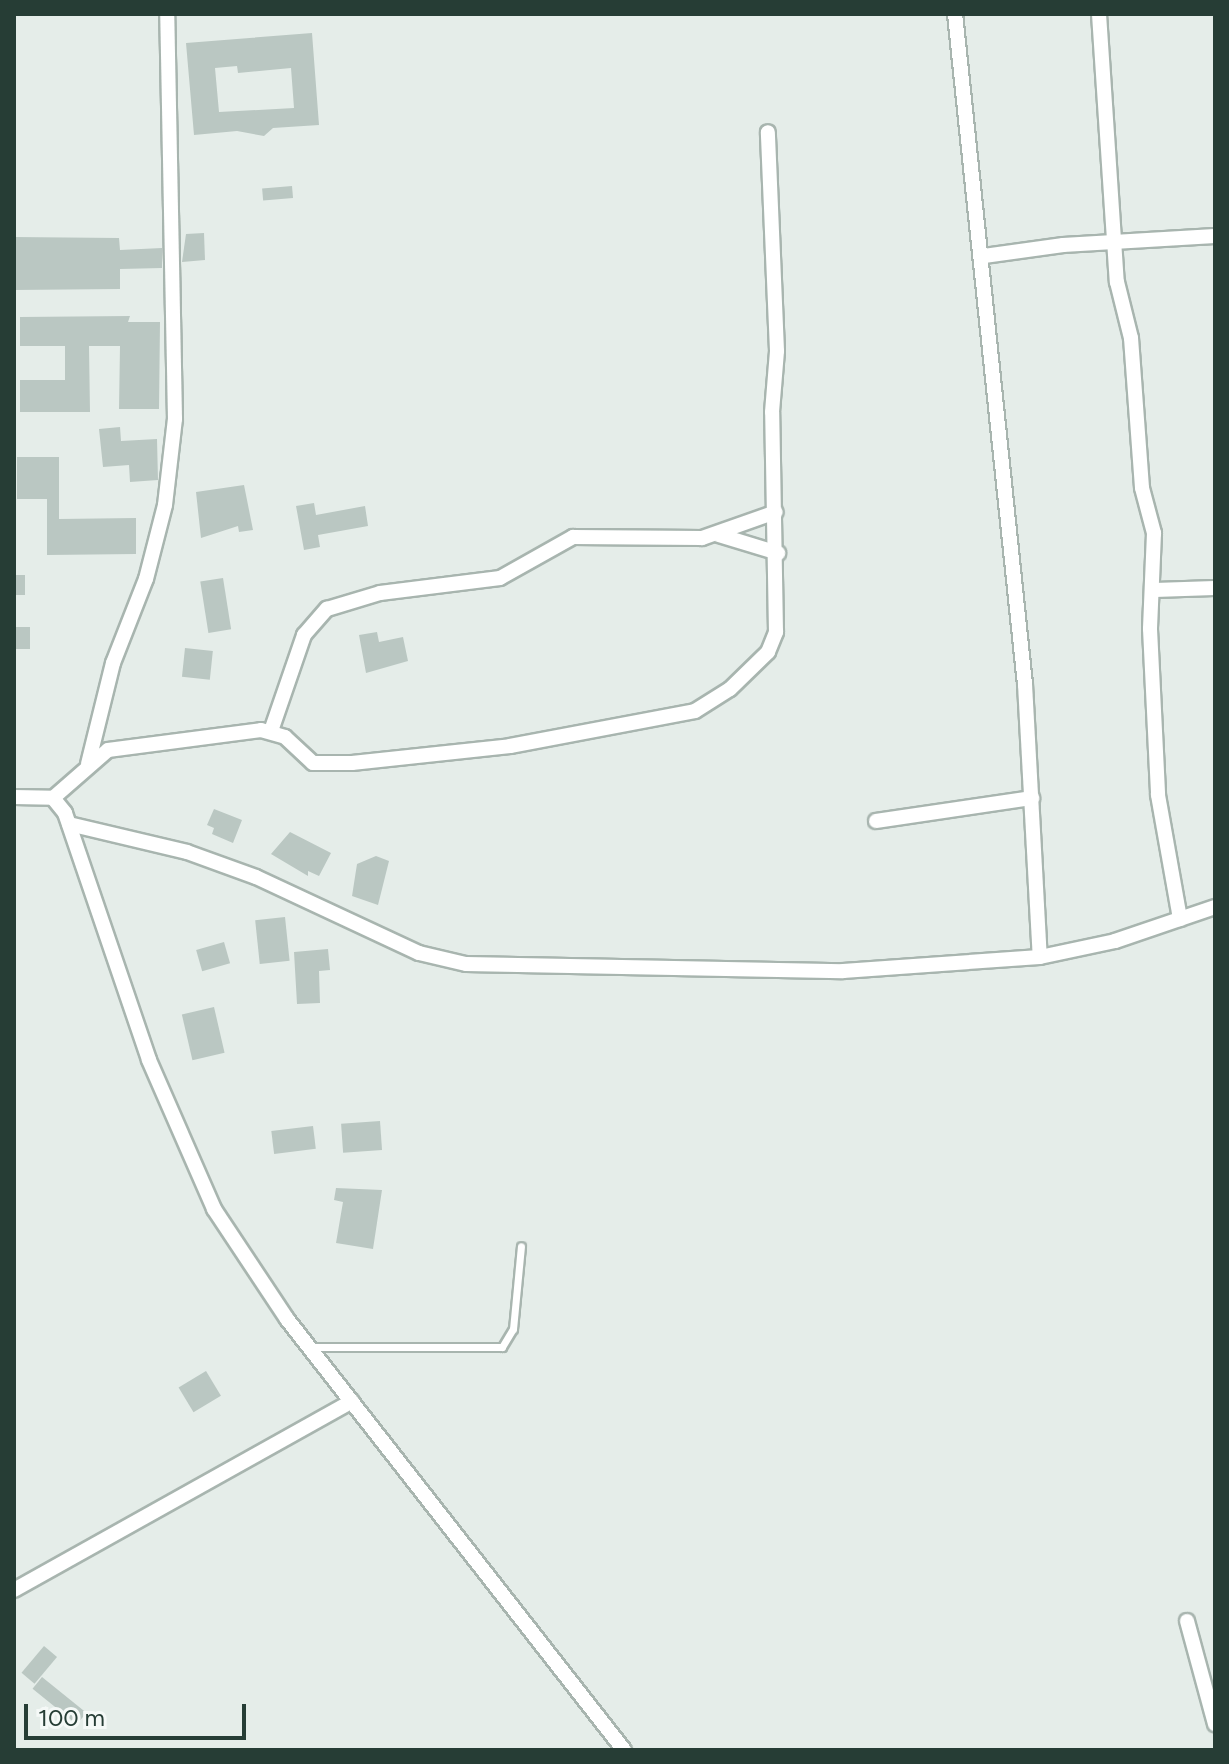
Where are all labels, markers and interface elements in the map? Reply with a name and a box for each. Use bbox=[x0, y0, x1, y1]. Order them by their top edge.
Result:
scale bar bbox=[28, 1688, 250, 1738]
text: 100 m bbox=[38, 1703, 105, 1732]

